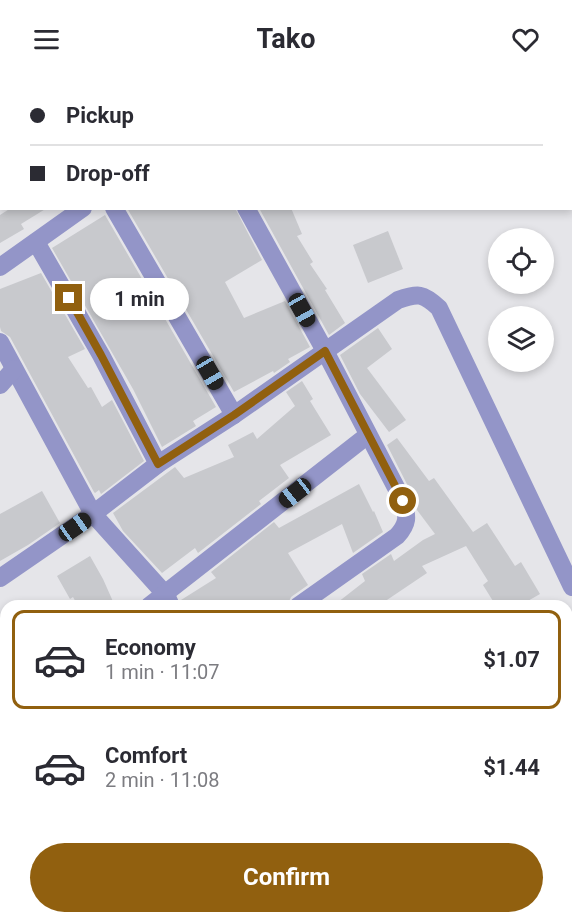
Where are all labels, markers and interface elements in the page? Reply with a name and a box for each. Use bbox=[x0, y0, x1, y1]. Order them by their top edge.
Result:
icon: menu bbox=[30, 23, 63, 56]
text: Tako bbox=[257, 23, 315, 55]
icon: heart bbox=[509, 23, 542, 56]
text: Pickup bbox=[66, 103, 134, 128]
text: Drop-off bbox=[66, 161, 150, 186]
map controls bbox=[488, 228, 554, 372]
button: locate bbox=[488, 228, 554, 294]
callout: 1 min bbox=[90, 277, 189, 319]
route end bbox=[55, 284, 82, 311]
text: 1 min bbox=[114, 287, 165, 311]
car bbox=[285, 290, 319, 330]
button: layers bbox=[488, 306, 554, 372]
car bbox=[193, 353, 227, 393]
car bbox=[275, 475, 315, 511]
route start bbox=[389, 487, 416, 514]
car bbox=[55, 509, 95, 545]
icon: car bbox=[33, 633, 87, 687]
text: Economy bbox=[105, 635, 196, 660]
text: $1.07 bbox=[483, 647, 540, 672]
text: 1 min · 11:07 bbox=[105, 660, 220, 684]
icon: car bbox=[33, 741, 87, 795]
text: Comfort bbox=[105, 743, 187, 768]
text: $1.44 bbox=[483, 755, 540, 780]
text: 2 min · 11:08 bbox=[105, 768, 220, 792]
button: Confirm bbox=[30, 843, 543, 912]

